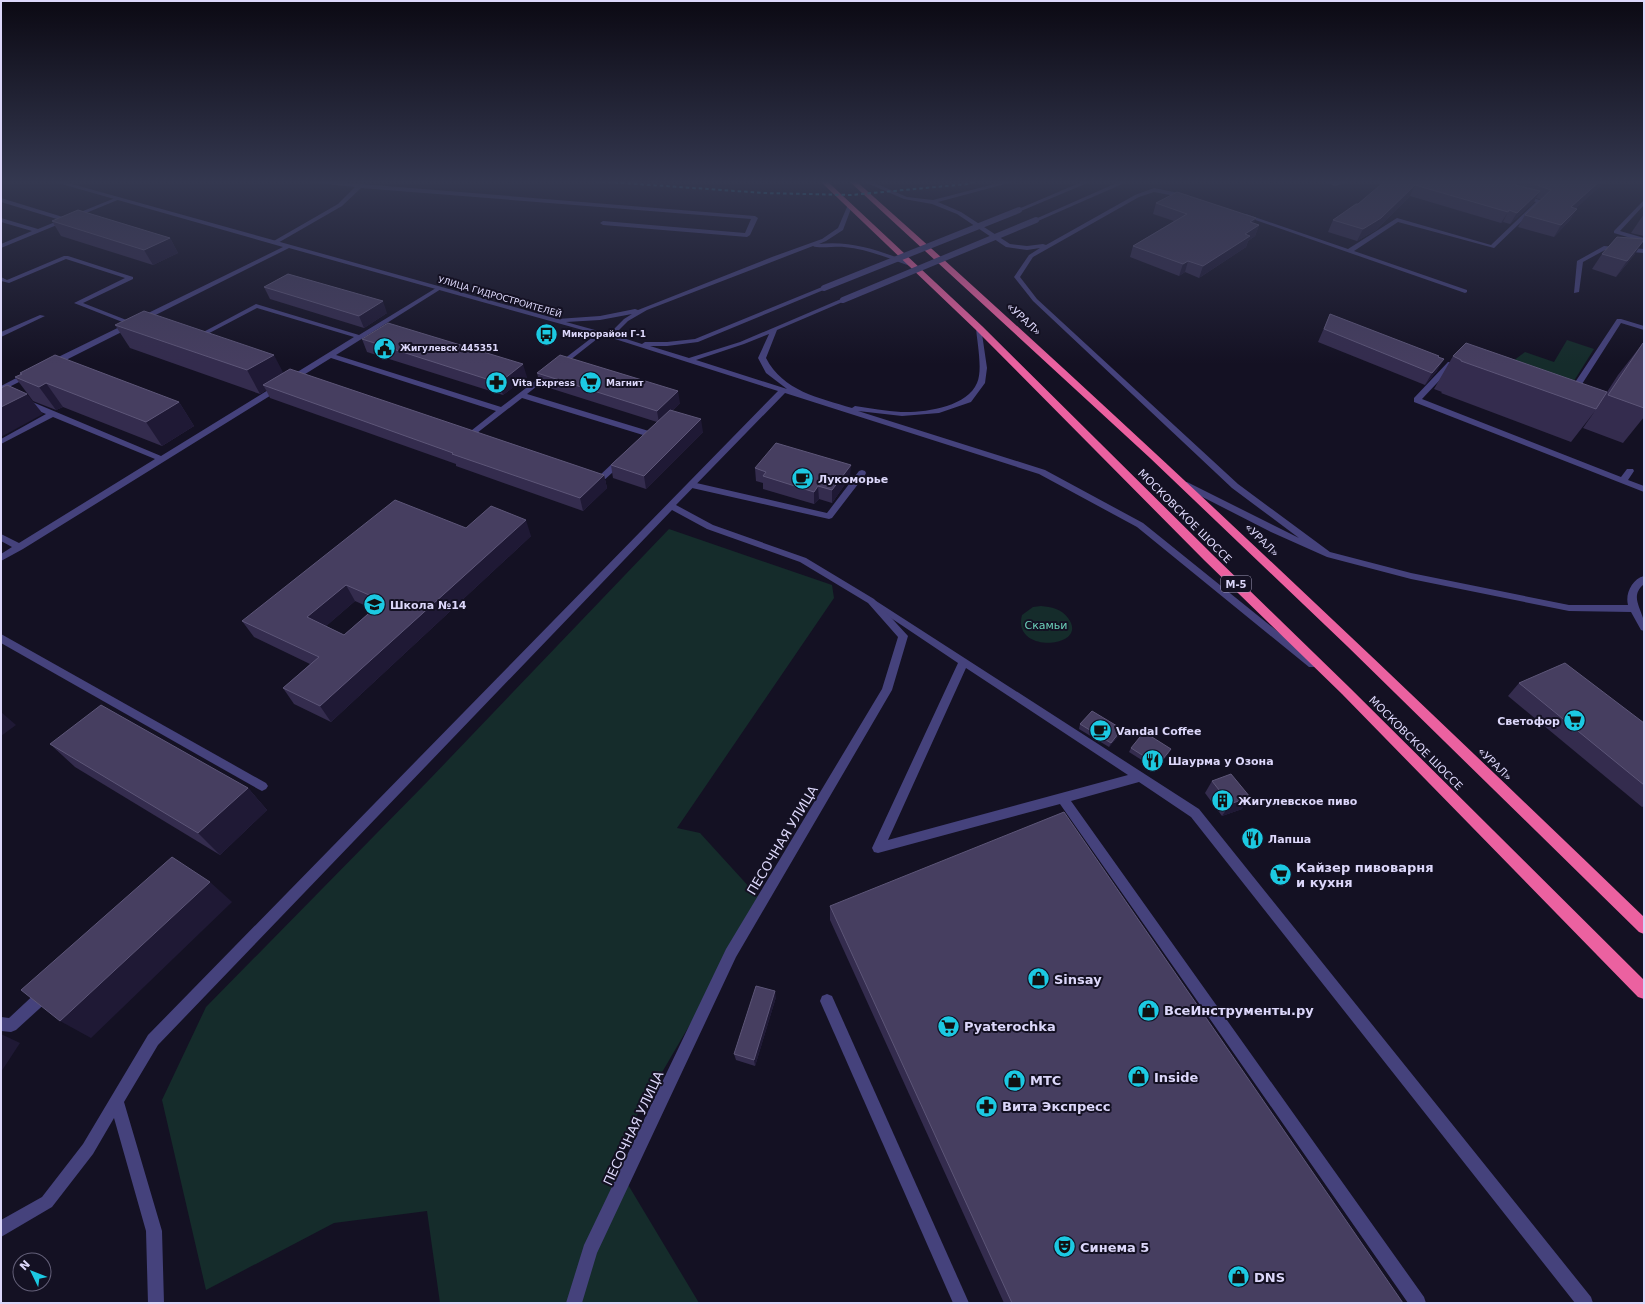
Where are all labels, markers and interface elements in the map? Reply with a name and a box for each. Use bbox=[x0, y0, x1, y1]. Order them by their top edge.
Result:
street label: УЛИЦА ГИДРОСТРОИТЕЛЕЙ bbox=[437, 274, 563, 319]
street label: «УРАЛ» bbox=[1004, 300, 1044, 339]
bus stop icon: Микрорайон Г-1 bbox=[533, 321, 559, 347]
place label: Микрорайон Г-1 bbox=[562, 329, 646, 339]
public building icon: Жигулевск 445351 bbox=[372, 335, 398, 361]
place label: Жигулевск 445351 bbox=[400, 343, 498, 353]
pharmacy icon: Vita Express bbox=[483, 370, 509, 396]
supermarket icon: Магнит bbox=[578, 370, 604, 396]
place label: Vita Express bbox=[512, 378, 575, 388]
place label: Магнит bbox=[606, 378, 644, 388]
cafe icon: Лукоморье bbox=[790, 466, 816, 492]
street label: МОСКОВСКОЕ ШОССЕ bbox=[1135, 467, 1234, 566]
place label: Лукоморье bbox=[818, 473, 888, 486]
street label: «УРАЛ» bbox=[1242, 521, 1281, 560]
road number: М-5 bbox=[1221, 576, 1251, 592]
school or university icon: Школа №14 bbox=[362, 592, 388, 618]
place label: Школа №14 bbox=[390, 599, 467, 612]
park label: Скамьи bbox=[1025, 619, 1068, 632]
street label: МОСКОВСКОЕ ШОССЕ bbox=[1366, 694, 1465, 793]
supermarket icon: Светофор bbox=[1562, 708, 1588, 734]
place label: Светофор bbox=[1497, 715, 1560, 728]
cafe icon: Vandal Coffee bbox=[1087, 718, 1113, 744]
place label: Vandal Coffee bbox=[1116, 725, 1202, 738]
street label: «УРАЛ» bbox=[1475, 745, 1514, 784]
restaurant icon: Шаурма у Озона bbox=[1139, 748, 1165, 774]
place label: Шаурма у Озона bbox=[1168, 755, 1274, 768]
street label: ПЕСОЧНАЯ УЛИЦА bbox=[744, 783, 821, 897]
building icon: Жигулевское пиво bbox=[1210, 788, 1236, 814]
place label: Жигулевское пиво bbox=[1238, 795, 1358, 808]
restaurant icon: Лапша bbox=[1239, 826, 1265, 852]
place label: Лапша bbox=[1268, 833, 1311, 846]
place label: Кайзер пивоварня и кухня bbox=[1296, 860, 1434, 890]
supermarket icon: Кайзер пивоварня и кухня bbox=[1267, 861, 1293, 887]
shop icon: Sinsay bbox=[1026, 966, 1052, 992]
place label: Sinsay bbox=[1054, 972, 1102, 987]
shop icon: ВсеИнструменты.ру bbox=[1135, 997, 1161, 1023]
place label: ВсеИнструменты.ру bbox=[1164, 1003, 1314, 1018]
supermarket icon: Pyaterochka bbox=[935, 1013, 961, 1039]
place label: Pyaterochka bbox=[964, 1019, 1056, 1034]
shop icon: Inside bbox=[1126, 1064, 1152, 1090]
shop icon: МТС bbox=[1002, 1067, 1028, 1093]
street label: ПЕСОЧНАЯ УЛИЦА bbox=[600, 1069, 667, 1188]
place label: Inside bbox=[1154, 1070, 1199, 1085]
place label: МТС bbox=[1030, 1073, 1061, 1088]
pharmacy icon: Вита Экспресс bbox=[973, 1093, 999, 1119]
place label: Вита Экспресс bbox=[1002, 1099, 1110, 1114]
theatre icon: Синема 5 bbox=[1052, 1234, 1078, 1260]
place label: Синема 5 bbox=[1080, 1240, 1149, 1255]
north arrow bbox=[12, 1252, 52, 1292]
text: N bbox=[17, 1258, 33, 1273]
shop icon: DNS bbox=[1226, 1264, 1252, 1290]
place label: DNS bbox=[1254, 1270, 1285, 1285]

